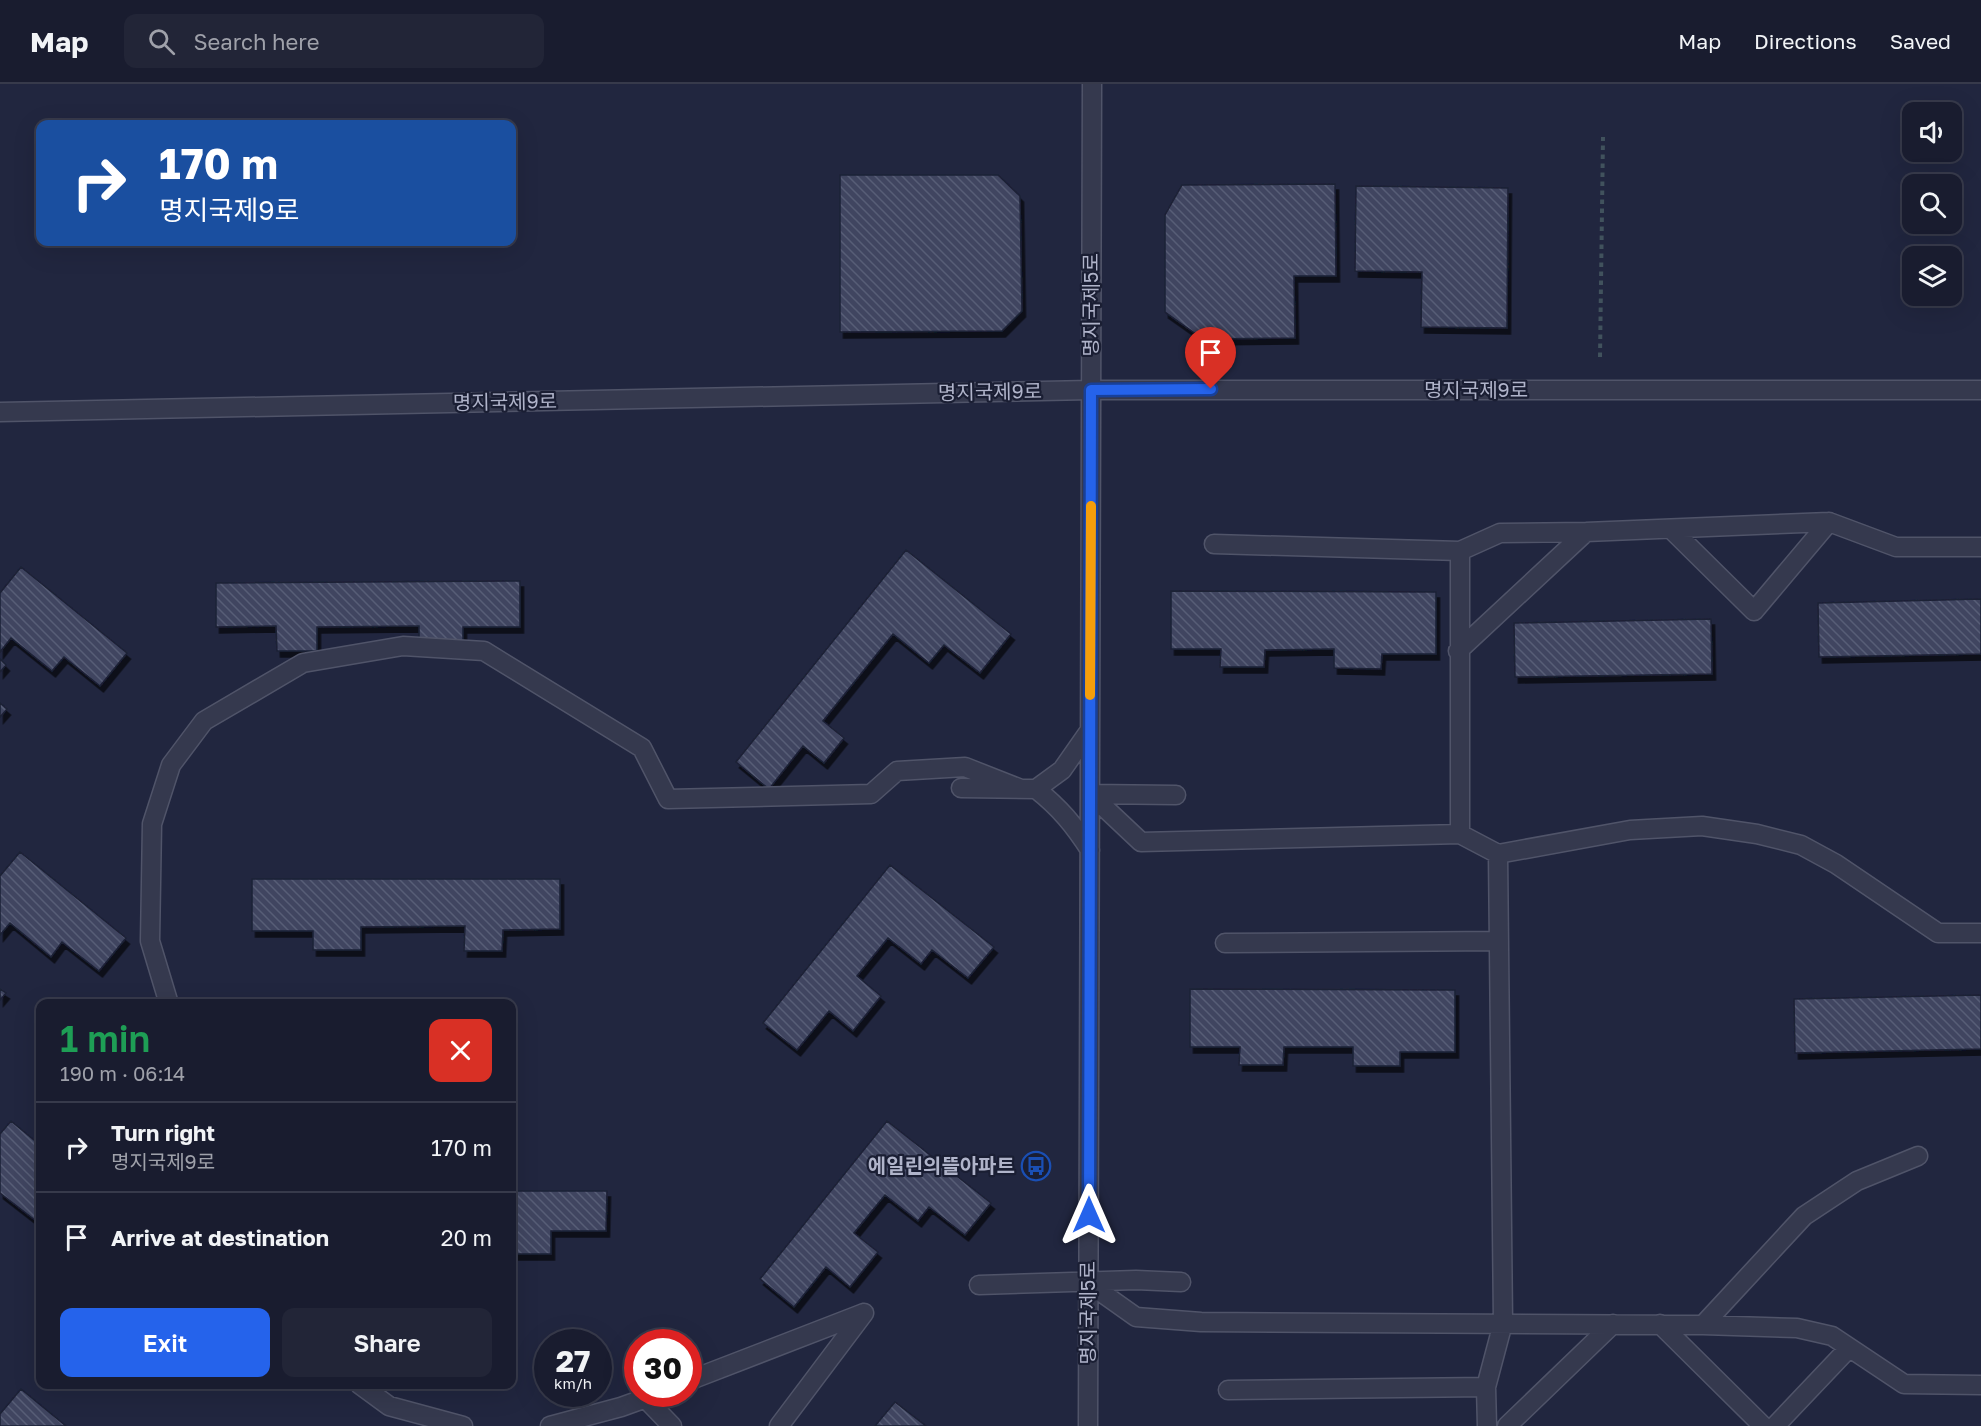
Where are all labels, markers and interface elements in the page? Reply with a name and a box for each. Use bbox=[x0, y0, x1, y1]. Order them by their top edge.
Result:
search box bbox=[124, 14, 544, 68]
text: Map bbox=[30, 25, 88, 58]
icon: search bbox=[145, 25, 178, 58]
text: Search here bbox=[193, 28, 319, 55]
text: Map bbox=[1678, 28, 1721, 54]
text: Directions bbox=[1754, 28, 1857, 54]
text: Saved bbox=[1890, 28, 1951, 54]
map controls bbox=[1902, 102, 1962, 306]
button: sound bbox=[1902, 102, 1962, 162]
text: 170 m bbox=[159, 138, 278, 188]
icon: right bbox=[60, 144, 138, 222]
button: search bbox=[1902, 174, 1962, 234]
text: 명지국제9로 bbox=[159, 194, 300, 226]
button: layers bbox=[1902, 246, 1962, 306]
street label: 명지국제5로 bbox=[1078, 253, 1102, 357]
pin bbox=[1185, 327, 1236, 389]
icon: arrive bbox=[1194, 336, 1227, 369]
street label: 명지국제9로 bbox=[1424, 377, 1528, 401]
street label: 명지국제9로 bbox=[938, 378, 1042, 404]
street label: 명지국제9로 bbox=[453, 388, 557, 414]
text: 1 min bbox=[60, 1017, 150, 1060]
button: close bbox=[429, 1019, 492, 1082]
text: 190 m · 06:14 bbox=[60, 1061, 185, 1085]
text: Turn right bbox=[111, 1119, 215, 1146]
icon: right bbox=[60, 1131, 93, 1164]
text: 170 m bbox=[431, 1134, 492, 1161]
text: 명지국제9로 bbox=[111, 1149, 215, 1173]
bus stop icon: 에일린의뜰아파트 bbox=[1020, 1150, 1052, 1182]
place label: 에일린의뜰아파트 bbox=[868, 1153, 1015, 1177]
position arrow bbox=[1057, 1183, 1121, 1247]
icon: arrive bbox=[60, 1221, 93, 1254]
text: Arrive at destination bbox=[111, 1224, 329, 1251]
text: 20 m bbox=[441, 1224, 492, 1251]
street label: 명지국제5로 bbox=[1075, 1261, 1099, 1365]
button: Exit bbox=[60, 1308, 270, 1377]
button: Share bbox=[282, 1308, 492, 1377]
speed limit sign: 30 bbox=[624, 1329, 702, 1407]
text: 27 bbox=[556, 1343, 590, 1379]
text: km/h bbox=[554, 1374, 592, 1392]

